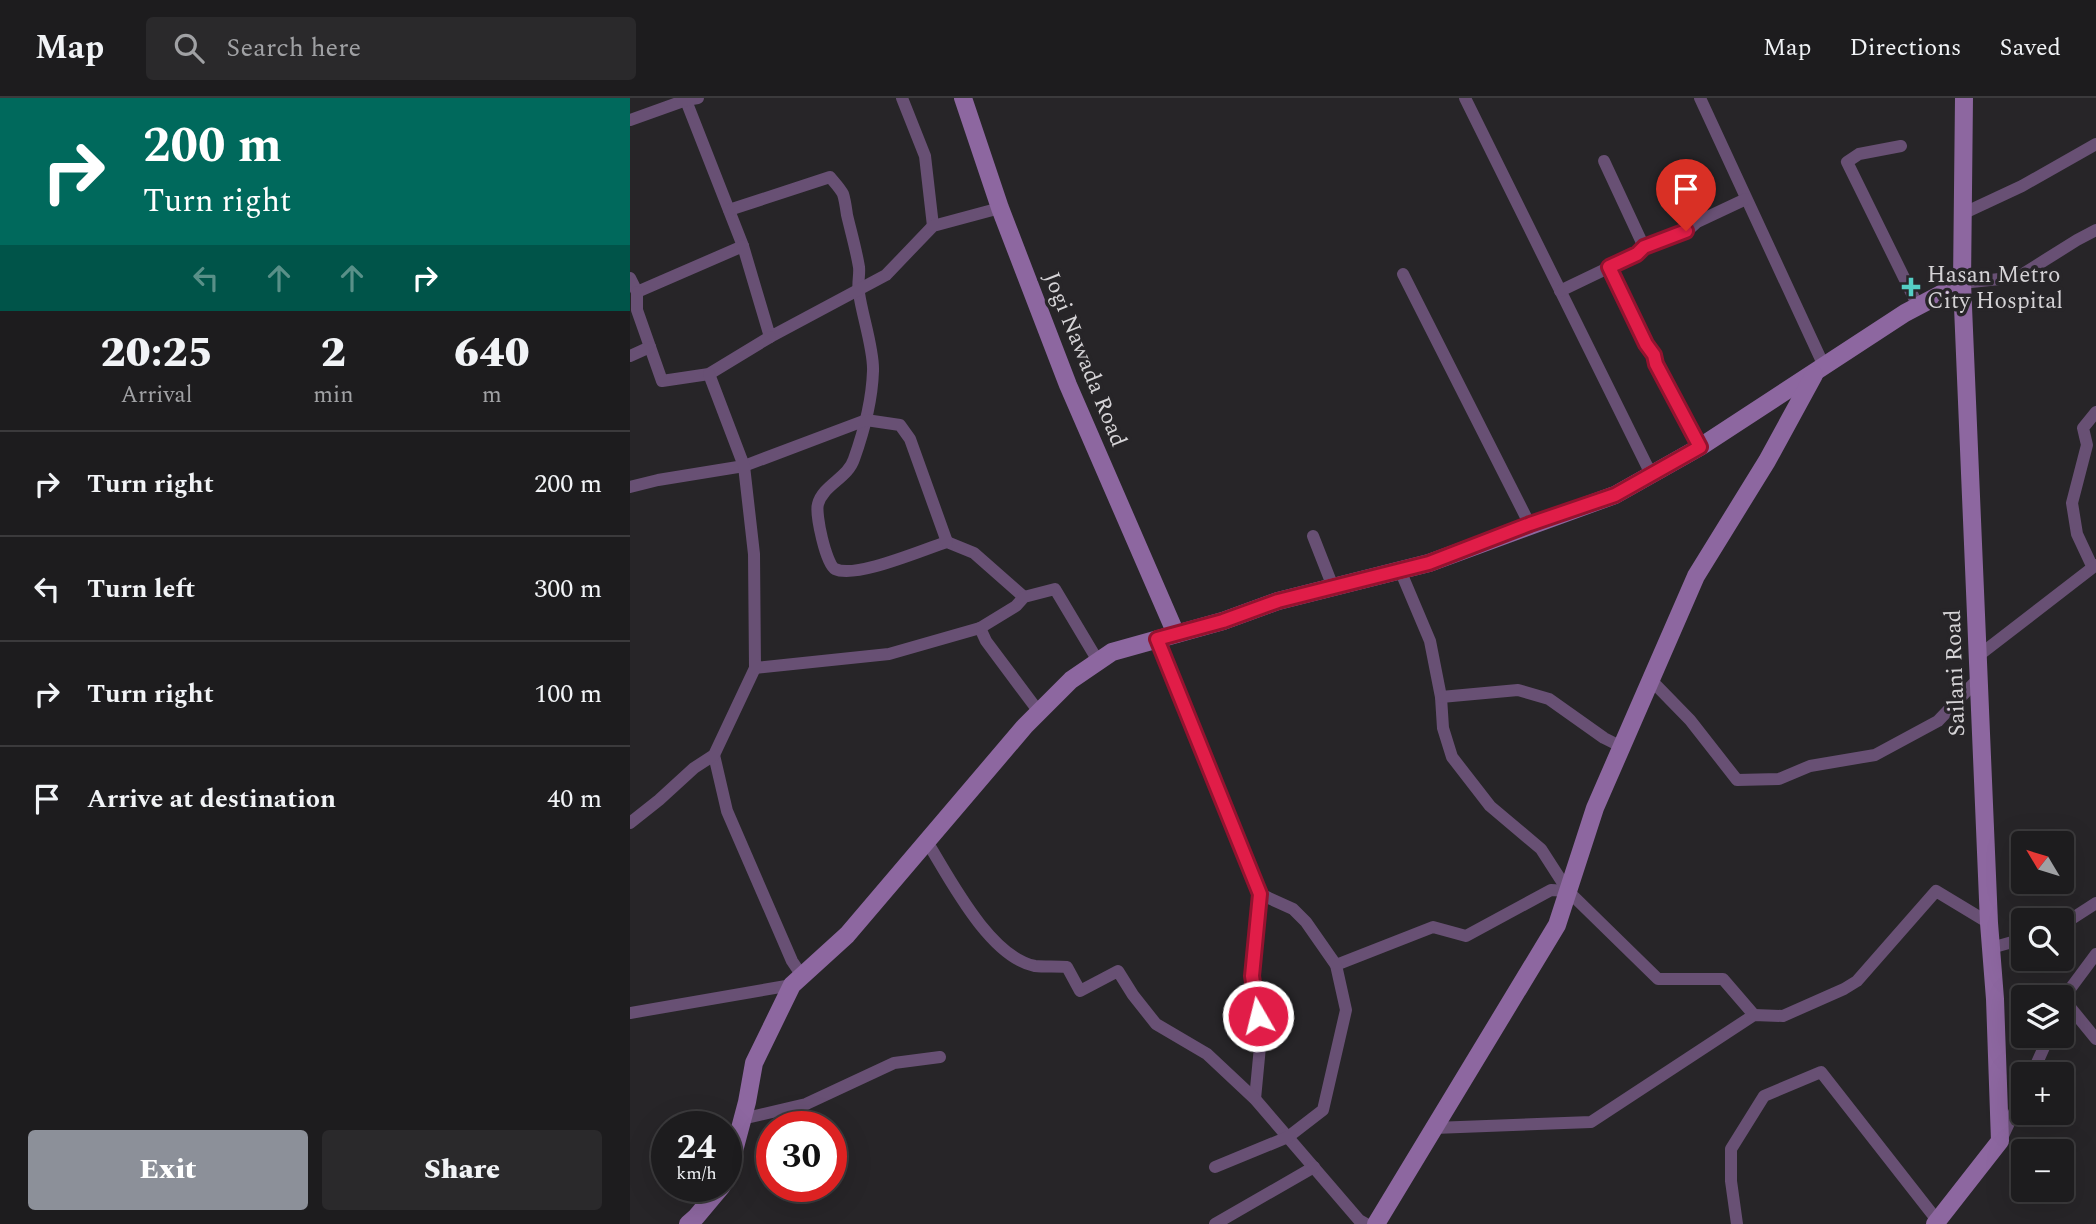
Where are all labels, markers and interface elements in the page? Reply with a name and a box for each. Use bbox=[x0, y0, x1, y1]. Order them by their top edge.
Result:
search box bbox=[146, 17, 636, 80]
text: Map bbox=[35, 23, 104, 73]
text: Search here bbox=[226, 28, 361, 68]
icon: search bbox=[170, 29, 208, 67]
text: Map bbox=[1763, 30, 1811, 66]
text: Directions bbox=[1849, 30, 1961, 66]
text: Saved bbox=[1999, 30, 2061, 66]
text: 200 m bbox=[143, 109, 282, 184]
icon: right bbox=[28, 126, 119, 217]
pin bbox=[1656, 159, 1716, 231]
icon: arrive bbox=[1667, 170, 1705, 208]
text: Turn right bbox=[143, 177, 291, 226]
place label: Hasan Metro City Hospital bbox=[1927, 258, 2063, 319]
icon: left bbox=[187, 259, 225, 297]
icon: ahead bbox=[260, 259, 298, 297]
icon: ahead bbox=[333, 259, 371, 297]
icon: right bbox=[406, 259, 444, 297]
street label: Jogi Nawada Road bbox=[1034, 267, 1136, 453]
marker: Hasan Metro City Hospital bbox=[1901, 277, 1921, 297]
text: 20:25 bbox=[100, 322, 213, 385]
text: 2 bbox=[321, 322, 346, 385]
text: 640 bbox=[454, 322, 530, 385]
text: Arrival bbox=[121, 378, 193, 413]
text: min bbox=[313, 378, 354, 413]
text: m bbox=[482, 378, 502, 413]
text: Turn right bbox=[87, 464, 214, 504]
text: 200 m bbox=[534, 464, 602, 504]
icon: right bbox=[28, 465, 66, 503]
text: Turn left bbox=[87, 569, 195, 609]
text: 300 m bbox=[534, 569, 602, 609]
icon: left bbox=[28, 570, 66, 608]
street label: Sailani Road bbox=[1936, 609, 1975, 737]
text: Turn right bbox=[87, 674, 214, 714]
text: 100 m bbox=[534, 674, 602, 714]
icon: right bbox=[28, 675, 66, 713]
text: Arrive at destination bbox=[87, 779, 336, 819]
text: 40 m bbox=[547, 779, 602, 819]
icon: arrive bbox=[28, 780, 66, 818]
north arrow bbox=[2011, 831, 2074, 894]
map controls bbox=[2011, 831, 2074, 1202]
button: search bbox=[2011, 908, 2074, 971]
position arrow bbox=[1221, 979, 1295, 1053]
button: layers bbox=[2011, 985, 2074, 1048]
button: + bbox=[2011, 1062, 2074, 1125]
speed limit sign: 30 bbox=[756, 1111, 847, 1202]
text: 24 bbox=[677, 1121, 716, 1174]
button: Exit bbox=[28, 1130, 308, 1210]
button: Share bbox=[322, 1130, 602, 1210]
button: − bbox=[2011, 1139, 2074, 1202]
text: km/h bbox=[676, 1160, 717, 1187]

